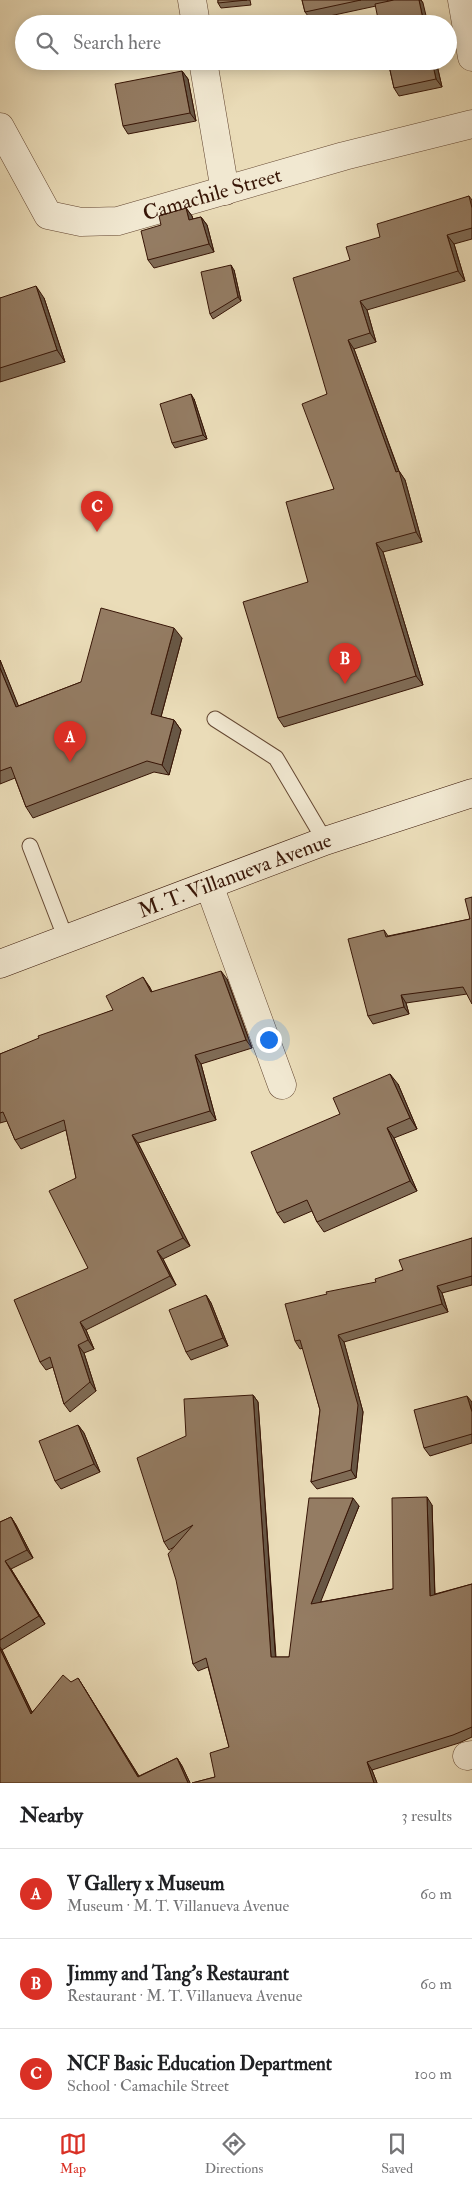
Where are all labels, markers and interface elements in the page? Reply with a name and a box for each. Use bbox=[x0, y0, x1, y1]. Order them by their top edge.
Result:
search box bbox=[15, 15, 457, 70]
icon: search bbox=[33, 29, 61, 57]
text: Search here bbox=[73, 31, 161, 55]
street label: Camachile Street bbox=[140, 162, 285, 227]
pin: C bbox=[81, 491, 113, 532]
pin: B bbox=[329, 643, 361, 684]
pin: A bbox=[54, 721, 86, 762]
street label: M. T. Villanueva Avenue bbox=[134, 827, 335, 925]
your location bbox=[256, 1027, 282, 1053]
text: Nearby bbox=[20, 1802, 83, 1829]
text: 3 results bbox=[401, 1806, 452, 1826]
text: V Gallery x Museum bbox=[67, 1872, 225, 1896]
text: A bbox=[31, 1884, 41, 1904]
text: 60 m bbox=[420, 1884, 452, 1904]
text: Museum · M. T. Villanueva Avenue bbox=[67, 1896, 289, 1916]
text: Jimmy and Tang’s Restaurant bbox=[67, 1962, 289, 1986]
text: B bbox=[31, 1974, 41, 1994]
text: 60 m bbox=[420, 1974, 452, 1994]
text: Restaurant · M. T. Villanueva Avenue bbox=[67, 1986, 302, 2006]
text: NCF Basic Education Department bbox=[67, 2052, 332, 2076]
text: C bbox=[30, 2064, 42, 2084]
text: 100 m bbox=[414, 2064, 452, 2084]
text: School · Camachile Street bbox=[67, 2076, 229, 2096]
tab: Map bbox=[59, 2130, 87, 2177]
tab: Directions bbox=[205, 2130, 263, 2177]
tab: Saved bbox=[381, 2130, 413, 2177]

